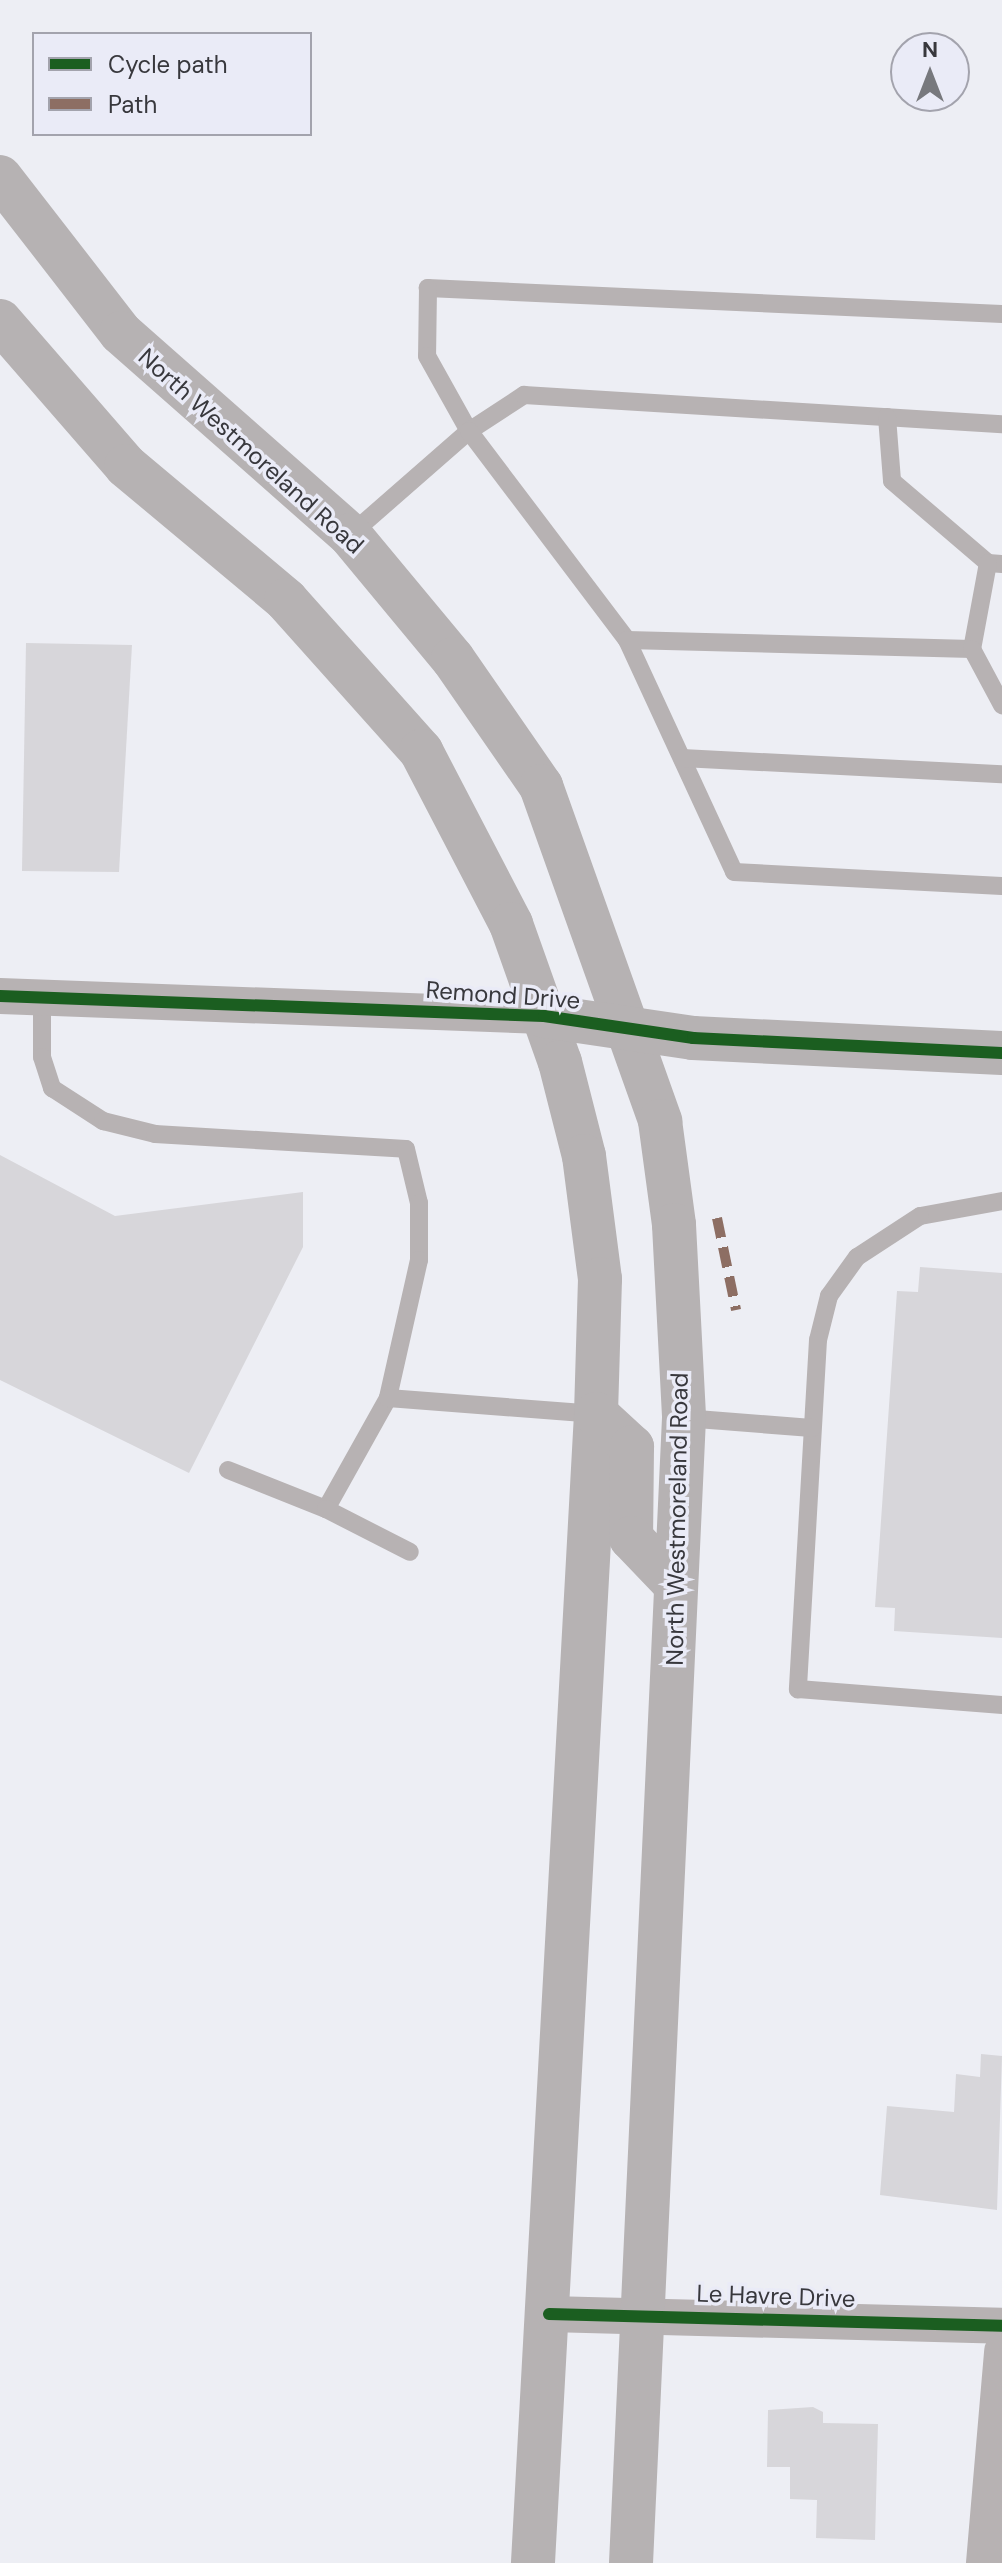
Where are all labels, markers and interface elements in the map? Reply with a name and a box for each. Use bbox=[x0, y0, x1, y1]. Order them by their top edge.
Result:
legend bbox=[32, 32, 312, 136]
north arrow bbox=[890, 32, 970, 112]
text: N bbox=[922, 35, 938, 64]
text: Cycle path bbox=[108, 49, 227, 80]
text: Path bbox=[108, 89, 157, 120]
street label: North Westmoreland Road bbox=[132, 342, 370, 560]
street label: Remond Drive bbox=[425, 975, 581, 1015]
street label: North Westmoreland Road bbox=[660, 1372, 694, 1666]
street label: Le Havre Drive bbox=[696, 2279, 856, 2313]

